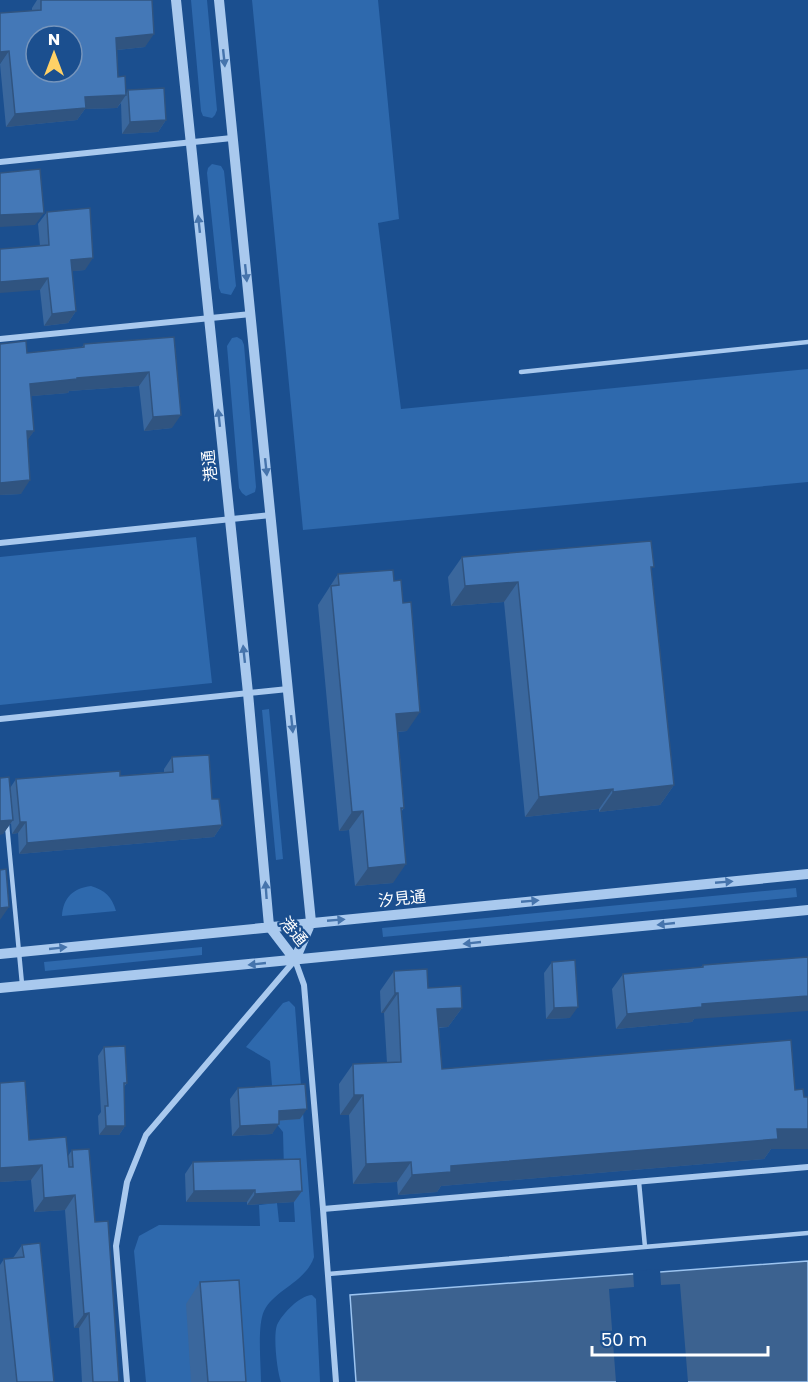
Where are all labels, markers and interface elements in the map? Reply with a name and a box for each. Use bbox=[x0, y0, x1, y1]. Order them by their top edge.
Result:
north arrow bbox=[24, 24, 84, 84]
text: N bbox=[48, 28, 60, 51]
one-way arrow bbox=[220, 49, 229, 68]
one-way arrow bbox=[194, 215, 204, 234]
one-way arrow bbox=[242, 264, 251, 283]
one-way arrow bbox=[214, 409, 224, 428]
street label: 港通 bbox=[196, 449, 223, 483]
one-way arrow bbox=[261, 458, 271, 477]
one-way arrow bbox=[239, 644, 249, 663]
one-way arrow bbox=[287, 714, 297, 733]
one-way arrow bbox=[715, 877, 734, 887]
one-way arrow bbox=[262, 880, 271, 899]
street label: 汐見通 bbox=[377, 885, 427, 912]
one-way arrow bbox=[520, 896, 539, 906]
street label: 港通 bbox=[275, 912, 313, 951]
one-way arrow bbox=[326, 915, 345, 925]
one-way arrow bbox=[657, 919, 676, 929]
one-way arrow bbox=[463, 938, 482, 948]
one-way arrow bbox=[49, 943, 68, 953]
one-way arrow bbox=[248, 959, 267, 969]
scale bar bbox=[592, 1319, 768, 1357]
text: 50 m bbox=[601, 1327, 647, 1352]

